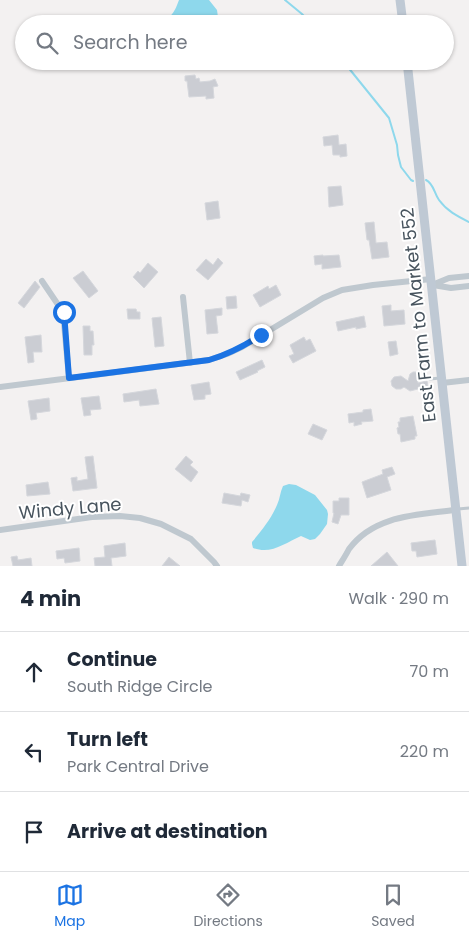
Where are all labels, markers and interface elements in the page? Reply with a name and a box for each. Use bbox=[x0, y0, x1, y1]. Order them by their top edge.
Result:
search box bbox=[15, 15, 454, 70]
icon: search bbox=[33, 29, 61, 57]
text: Search here bbox=[73, 29, 187, 56]
street label: East Farm to Market 552 bbox=[394, 207, 442, 423]
route start bbox=[53, 301, 76, 324]
route end bbox=[250, 324, 273, 347]
street label: Windy Lane bbox=[17, 491, 123, 525]
text: 4 min bbox=[20, 584, 81, 613]
text: Walk · 290 m bbox=[348, 587, 449, 610]
text: Continue bbox=[67, 646, 157, 673]
icon: ahead bbox=[20, 658, 48, 686]
text: 70 m bbox=[409, 660, 449, 683]
text: South Ridge Circle bbox=[67, 675, 213, 698]
text: Turn left bbox=[67, 726, 148, 753]
icon: left bbox=[20, 738, 48, 766]
text: 220 m bbox=[400, 740, 449, 763]
text: Park Central Drive bbox=[67, 755, 209, 778]
icon: arrive bbox=[20, 818, 48, 846]
text: Arrive at destination bbox=[67, 818, 268, 845]
tab: Map bbox=[54, 881, 85, 932]
tab: Directions bbox=[193, 881, 263, 932]
tab: Saved bbox=[371, 881, 415, 932]

